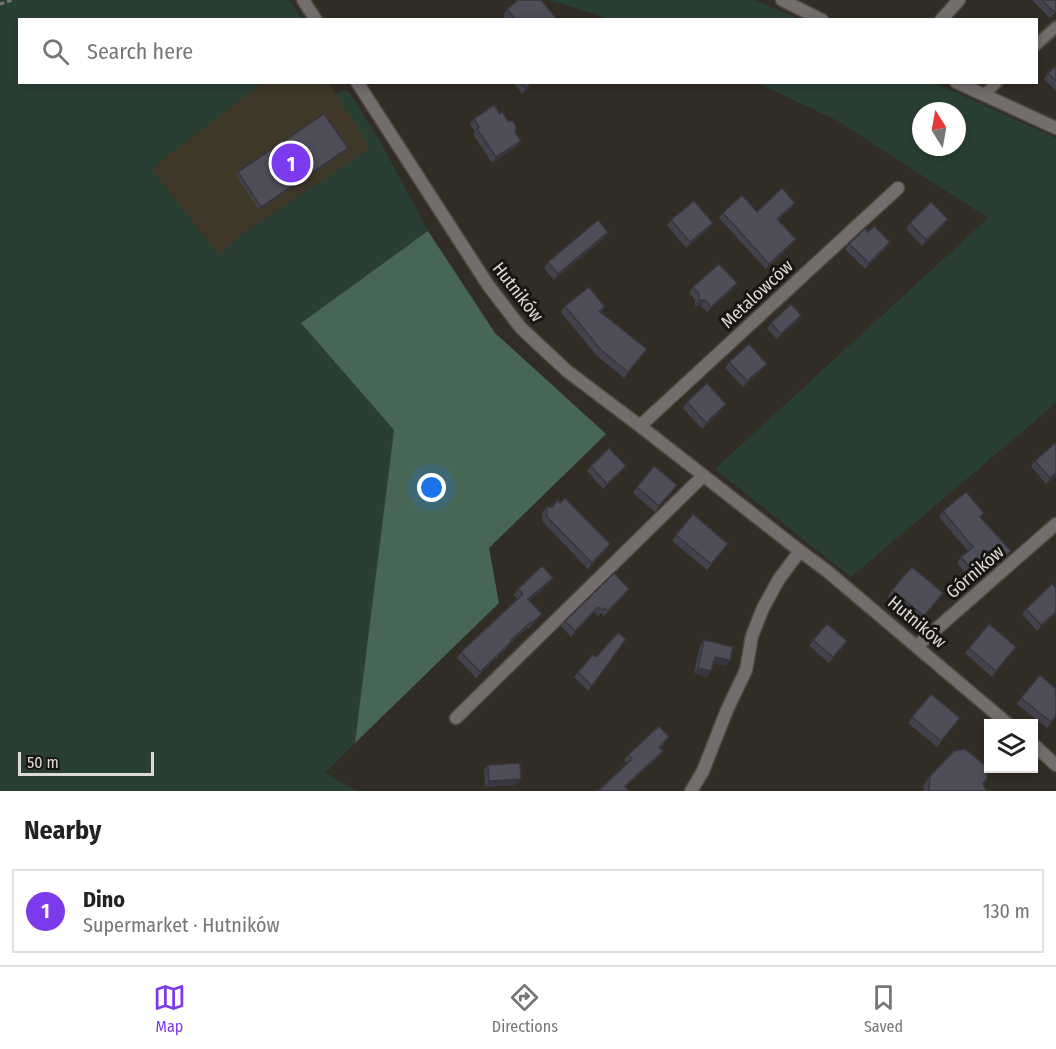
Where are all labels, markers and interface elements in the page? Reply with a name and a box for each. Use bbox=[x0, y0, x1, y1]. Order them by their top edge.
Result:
search box bbox=[18, 18, 1038, 84]
icon: search bbox=[39, 35, 72, 68]
text: Search here bbox=[87, 38, 193, 65]
north arrow bbox=[912, 102, 966, 156]
pin: 1 bbox=[272, 140, 310, 186]
street label: Metalowców bbox=[716, 255, 798, 333]
street label: Hutników bbox=[488, 258, 548, 326]
your location bbox=[417, 473, 446, 502]
street label: Górników bbox=[942, 541, 1009, 603]
street label: Hutników bbox=[883, 591, 951, 653]
map controls bbox=[984, 719, 1038, 773]
button: layers bbox=[984, 719, 1038, 773]
scale bar bbox=[18, 749, 154, 776]
text: 50 m bbox=[27, 753, 59, 772]
text: Nearby bbox=[24, 815, 101, 846]
text: Dino bbox=[83, 886, 125, 913]
text: 1 bbox=[41, 899, 50, 923]
text: 130 m bbox=[983, 899, 1030, 923]
text: Supermarket · Hutników bbox=[83, 913, 280, 937]
tab: Map bbox=[153, 981, 186, 1036]
tab: Directions bbox=[492, 981, 558, 1036]
tab: Saved bbox=[864, 981, 903, 1036]

